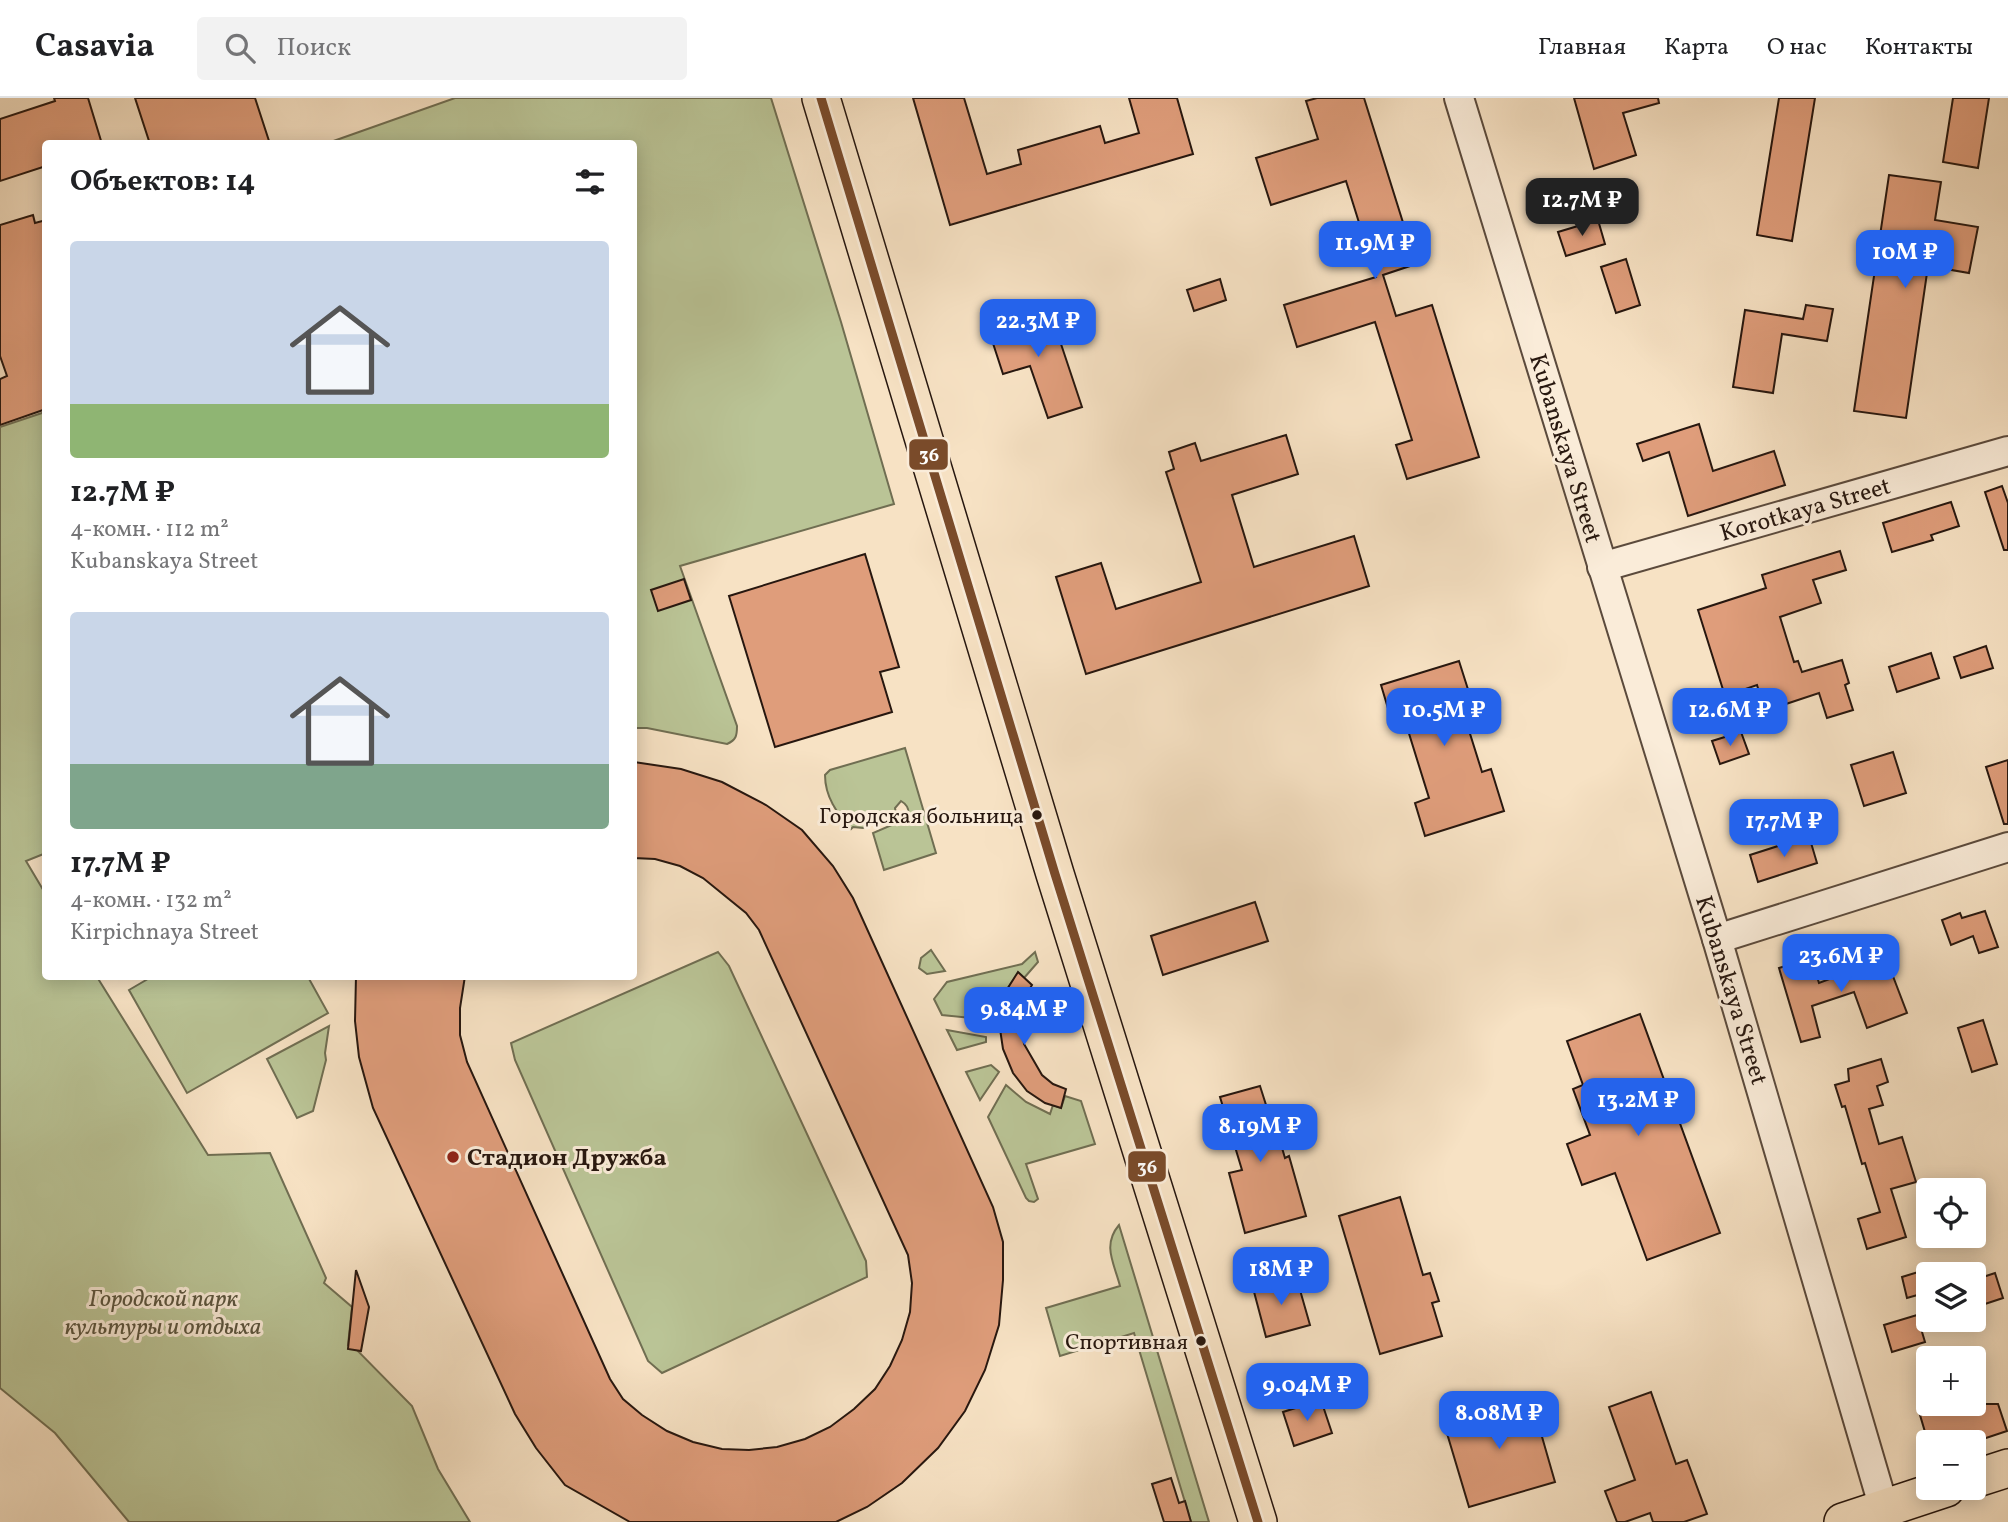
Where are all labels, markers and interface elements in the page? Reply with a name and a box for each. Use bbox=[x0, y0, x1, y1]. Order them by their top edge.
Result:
search box bbox=[197, 17, 687, 80]
text: Casavia bbox=[35, 25, 155, 71]
icon: search bbox=[221, 29, 259, 67]
text: Поиск bbox=[277, 30, 351, 66]
text: Главная bbox=[1538, 31, 1626, 65]
text: Карта bbox=[1664, 31, 1729, 65]
text: О нас bbox=[1767, 31, 1827, 65]
text: Контакты bbox=[1865, 31, 1973, 65]
text: Объектов: 14 bbox=[70, 161, 255, 203]
icon: filters bbox=[571, 163, 609, 201]
pin: 12.7M ₽ bbox=[1517, 178, 1647, 238]
text: 12.7M ₽ bbox=[1542, 185, 1622, 217]
pin: 11.9M ₽ bbox=[1310, 222, 1440, 281]
text: 11.9M ₽ bbox=[1335, 228, 1415, 260]
pin: 10M ₽ bbox=[1856, 230, 1954, 290]
text: 10M ₽ bbox=[1872, 237, 1938, 269]
icon: home bbox=[277, 287, 403, 413]
pin: 22.3M ₽ bbox=[973, 300, 1103, 359]
text: 22.3M ₽ bbox=[996, 306, 1080, 338]
street label: Kubanskaya Street bbox=[1519, 350, 1609, 547]
line badge: 36 bbox=[908, 438, 949, 471]
text: 36 bbox=[919, 443, 939, 469]
street label: Korotkaya Street bbox=[1716, 470, 1895, 552]
text: 12.7M ₽ bbox=[70, 472, 175, 514]
text: 4-комн. · 112 m² bbox=[70, 514, 229, 546]
text: Kubanskaya Street bbox=[70, 546, 258, 578]
icon: home bbox=[277, 658, 403, 784]
pin: 10.5M ₽ bbox=[1379, 688, 1509, 748]
pin: 12.6M ₽ bbox=[1665, 688, 1795, 748]
text: 10.5M ₽ bbox=[1402, 695, 1486, 727]
text: 12.6M ₽ bbox=[1689, 695, 1771, 727]
pin: 17.7M ₽ bbox=[1719, 800, 1849, 859]
place label: Городская больница bbox=[819, 802, 1024, 833]
text: 17.7M ₽ bbox=[1745, 806, 1823, 838]
marker: Городская больница bbox=[1030, 808, 1044, 822]
text: 17.7M ₽ bbox=[70, 843, 171, 885]
text: 4-комн. · 132 m² bbox=[70, 885, 232, 917]
street label: Kubanskaya Street bbox=[1685, 892, 1775, 1089]
text: Kirpichnaya Street bbox=[70, 917, 259, 949]
pin: 23.6M ₽ bbox=[1776, 934, 1906, 994]
text: 23.6M ₽ bbox=[1798, 941, 1884, 973]
pin: 9.84M ₽ bbox=[959, 988, 1089, 1047]
text: 9.84M ₽ bbox=[980, 994, 1068, 1026]
pin: 13.2M ₽ bbox=[1573, 1079, 1703, 1138]
text: 13.2M ₽ bbox=[1597, 1085, 1679, 1117]
pin: 8.19M ₽ bbox=[1195, 1104, 1325, 1164]
text: 8.19M ₽ bbox=[1218, 1111, 1302, 1143]
place label: Стадион Дружба bbox=[467, 1142, 667, 1176]
marker: Стадион Дружба bbox=[445, 1149, 461, 1165]
line badge: 36 bbox=[1127, 1150, 1167, 1183]
text: 36 bbox=[1137, 1155, 1157, 1181]
map controls bbox=[1916, 1178, 1986, 1500]
button: locate bbox=[1916, 1178, 1986, 1248]
pin: 18M ₽ bbox=[1232, 1248, 1330, 1307]
text: 18M ₽ bbox=[1249, 1254, 1313, 1286]
button: layers bbox=[1916, 1262, 1986, 1332]
park label: Городской парк культуры и отдыха bbox=[65, 1283, 261, 1345]
place label: Спортивная bbox=[1065, 1328, 1188, 1359]
marker: Спортивная bbox=[1194, 1334, 1208, 1348]
button: + bbox=[1916, 1346, 1986, 1416]
pin: 9.04M ₽ bbox=[1242, 1364, 1372, 1423]
text: 9.04M ₽ bbox=[1262, 1370, 1352, 1402]
pin: 8.08M ₽ bbox=[1434, 1392, 1564, 1451]
text: 8.08M ₽ bbox=[1455, 1398, 1543, 1430]
button: − bbox=[1916, 1430, 1986, 1500]

